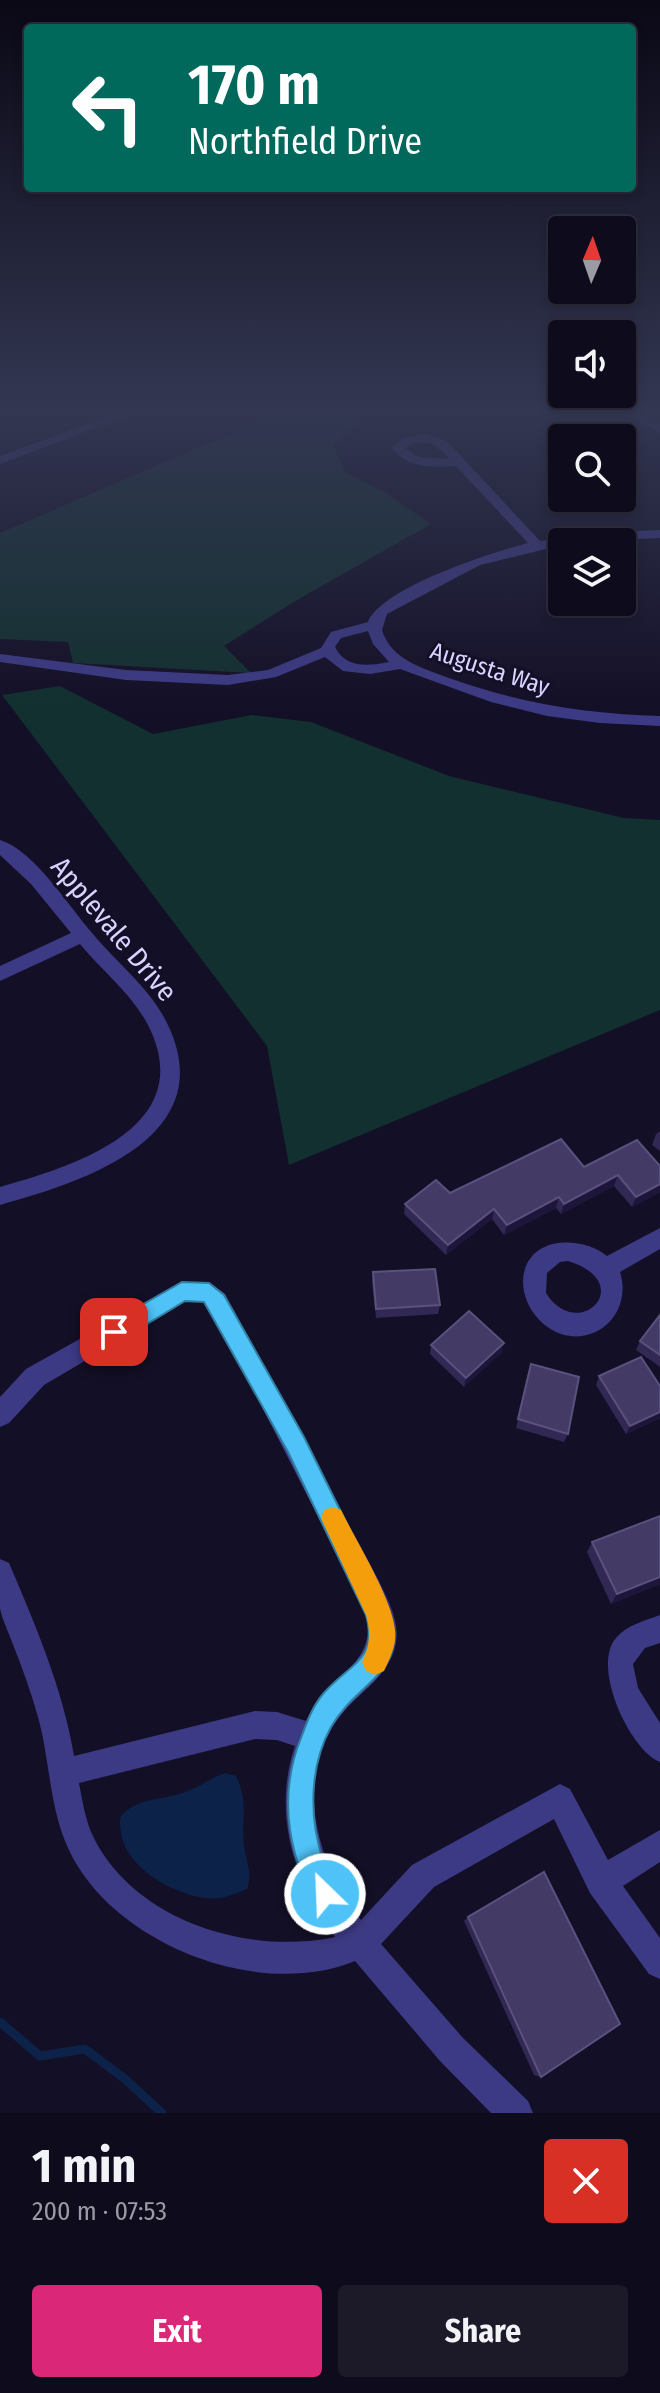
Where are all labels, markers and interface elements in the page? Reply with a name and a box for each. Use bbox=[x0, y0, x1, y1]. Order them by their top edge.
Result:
text: 170 m bbox=[188, 52, 320, 119]
icon: left bbox=[56, 56, 160, 160]
text: Northfield Drive bbox=[188, 120, 422, 164]
north arrow bbox=[548, 216, 636, 304]
map controls bbox=[548, 216, 636, 616]
button: sound bbox=[548, 320, 636, 408]
button: search bbox=[548, 424, 636, 512]
button: layers bbox=[548, 528, 636, 616]
street label: Augusta Way bbox=[427, 637, 553, 701]
street label: Applevale Drive bbox=[44, 850, 184, 1008]
pin bbox=[80, 1298, 148, 1366]
icon: arrive bbox=[92, 1310, 136, 1354]
position arrow bbox=[283, 1852, 367, 1936]
text: 1 min bbox=[32, 2137, 137, 2195]
button: close bbox=[544, 2139, 628, 2223]
text: 200 m · 07:53 bbox=[32, 2196, 167, 2227]
button: Exit bbox=[32, 2285, 322, 2377]
button: Share bbox=[338, 2285, 628, 2377]

